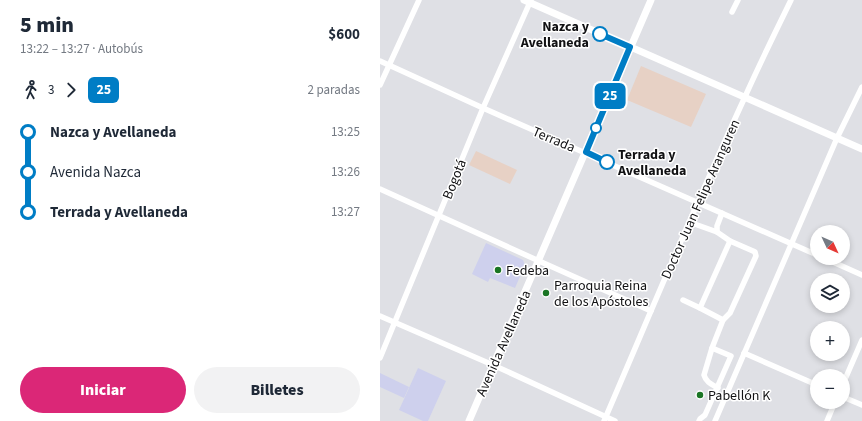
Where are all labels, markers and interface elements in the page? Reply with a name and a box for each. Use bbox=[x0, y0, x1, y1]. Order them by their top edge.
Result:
text: 5 min bbox=[20, 9, 74, 41]
place label: Nazca y Avellaneda bbox=[520, 17, 590, 53]
text: $600 bbox=[328, 24, 360, 45]
marker: Nazca y Avellaneda bbox=[592, 26, 608, 42]
text: 13:22 – 13:27 · Autobús bbox=[20, 40, 143, 58]
icon: walk bbox=[20, 79, 42, 101]
icon: forward bbox=[60, 79, 82, 101]
text: 25 bbox=[96, 80, 111, 100]
text: 3 bbox=[48, 81, 54, 99]
text: 2 paradas bbox=[307, 81, 360, 99]
line badge: 25 bbox=[592, 83, 628, 109]
text: 25 bbox=[603, 86, 617, 106]
street label: Doctor Juan Felipe Aranguren bbox=[657, 116, 745, 283]
text: Nazca y Avellaneda bbox=[50, 122, 176, 143]
street label: Terrada bbox=[529, 122, 578, 158]
unlabelled marker bbox=[590, 122, 602, 134]
text: 13:25 bbox=[331, 123, 360, 141]
place label: Terrada y Avellaneda bbox=[617, 145, 686, 181]
marker: Terrada y Avellaneda bbox=[599, 154, 615, 170]
street label: Bogotá bbox=[438, 156, 472, 202]
text: Avenida Nazca bbox=[50, 162, 141, 183]
text: 13:26 bbox=[331, 163, 360, 181]
text: Terrada y Avellaneda bbox=[50, 202, 188, 223]
text: 13:27 bbox=[331, 203, 360, 221]
north arrow bbox=[810, 225, 850, 265]
map controls bbox=[810, 225, 850, 409]
place label: Fedeba bbox=[506, 261, 549, 281]
marker: Fedeba bbox=[493, 265, 503, 275]
button: layers bbox=[810, 273, 850, 313]
place label: Parroquia Reina de los Apóstoles bbox=[554, 276, 648, 312]
street label: Avenida Avellaneda bbox=[472, 287, 536, 400]
marker: Parroquia Reina de los Apóstoles bbox=[541, 288, 551, 298]
button: + bbox=[810, 321, 850, 361]
button: Iniciar bbox=[20, 367, 186, 413]
button: Billetes bbox=[194, 367, 360, 413]
button: − bbox=[810, 369, 850, 409]
place label: Pabellón K bbox=[708, 386, 771, 406]
marker: Pabellón K bbox=[695, 390, 705, 400]

